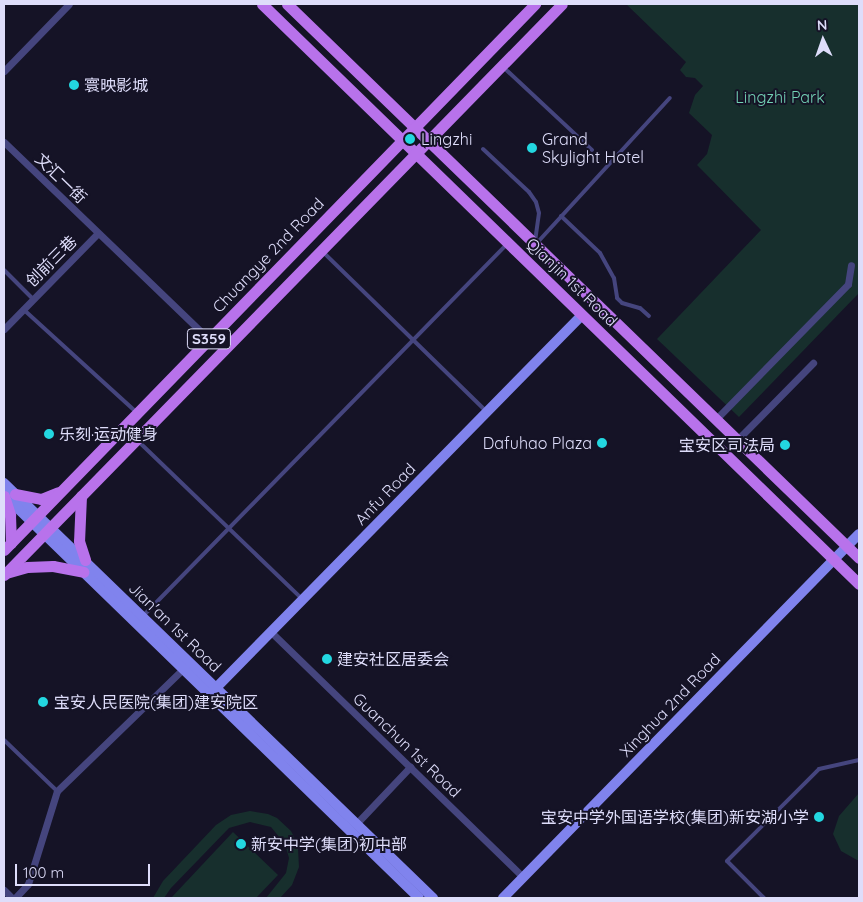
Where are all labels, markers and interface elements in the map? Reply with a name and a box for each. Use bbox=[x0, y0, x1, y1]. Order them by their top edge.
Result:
north arrow bbox=[798, 15, 848, 65]
text: N bbox=[817, 16, 828, 34]
place label: 寰映影城 bbox=[84, 75, 148, 95]
marker: 寰映影城 bbox=[68, 79, 80, 91]
park label: Lingzhi Park bbox=[735, 87, 825, 107]
place label: Lingzhi bbox=[421, 129, 472, 149]
place label: Grand Skylight Hotel bbox=[542, 129, 644, 167]
marker: Lingzhi bbox=[403, 132, 417, 146]
marker: Grand Skylight Hotel bbox=[526, 142, 538, 154]
street label: 文汇一街 bbox=[31, 149, 91, 207]
street label: Chuangye 2nd Road bbox=[208, 194, 328, 316]
street label: 创前三巷 bbox=[22, 232, 80, 290]
street label: Qianjin 1st Road bbox=[523, 234, 621, 330]
road number: S359 bbox=[186, 326, 232, 352]
place label: 乐刻·运动健身 bbox=[59, 424, 158, 444]
marker: 乐刻·运动健身 bbox=[43, 428, 55, 440]
place label: Dafuhao Plaza bbox=[483, 433, 592, 453]
place label: 宝安区司法局 bbox=[679, 435, 775, 455]
marker: Dafuhao Plaza bbox=[596, 437, 608, 449]
marker: 宝安区司法局 bbox=[779, 439, 791, 451]
street label: Anfu Road bbox=[351, 459, 419, 529]
street label: Jian'an 1st Road bbox=[125, 578, 225, 676]
place label: 建安社区居委会 bbox=[337, 649, 449, 669]
street label: Xinghua 2nd Road bbox=[616, 649, 724, 761]
marker: 建安社区居委会 bbox=[321, 653, 333, 665]
street label: Guanchun 1st Road bbox=[349, 689, 465, 801]
place label: 宝安人民医院(集团)建安院区 bbox=[54, 692, 258, 712]
marker: 宝安人民医院(集团)建安院区 bbox=[36, 695, 50, 709]
place label: 宝安中学外国语学校(集团)新安湖小学 bbox=[541, 807, 809, 827]
marker: 宝安中学外国语学校(集团)新安湖小学 bbox=[813, 811, 825, 823]
place label: 新安中学(集团)初中部 bbox=[251, 834, 407, 854]
marker: 新安中学(集团)初中部 bbox=[235, 838, 247, 850]
scale bar bbox=[18, 854, 152, 886]
text: 100 m bbox=[23, 863, 64, 882]

